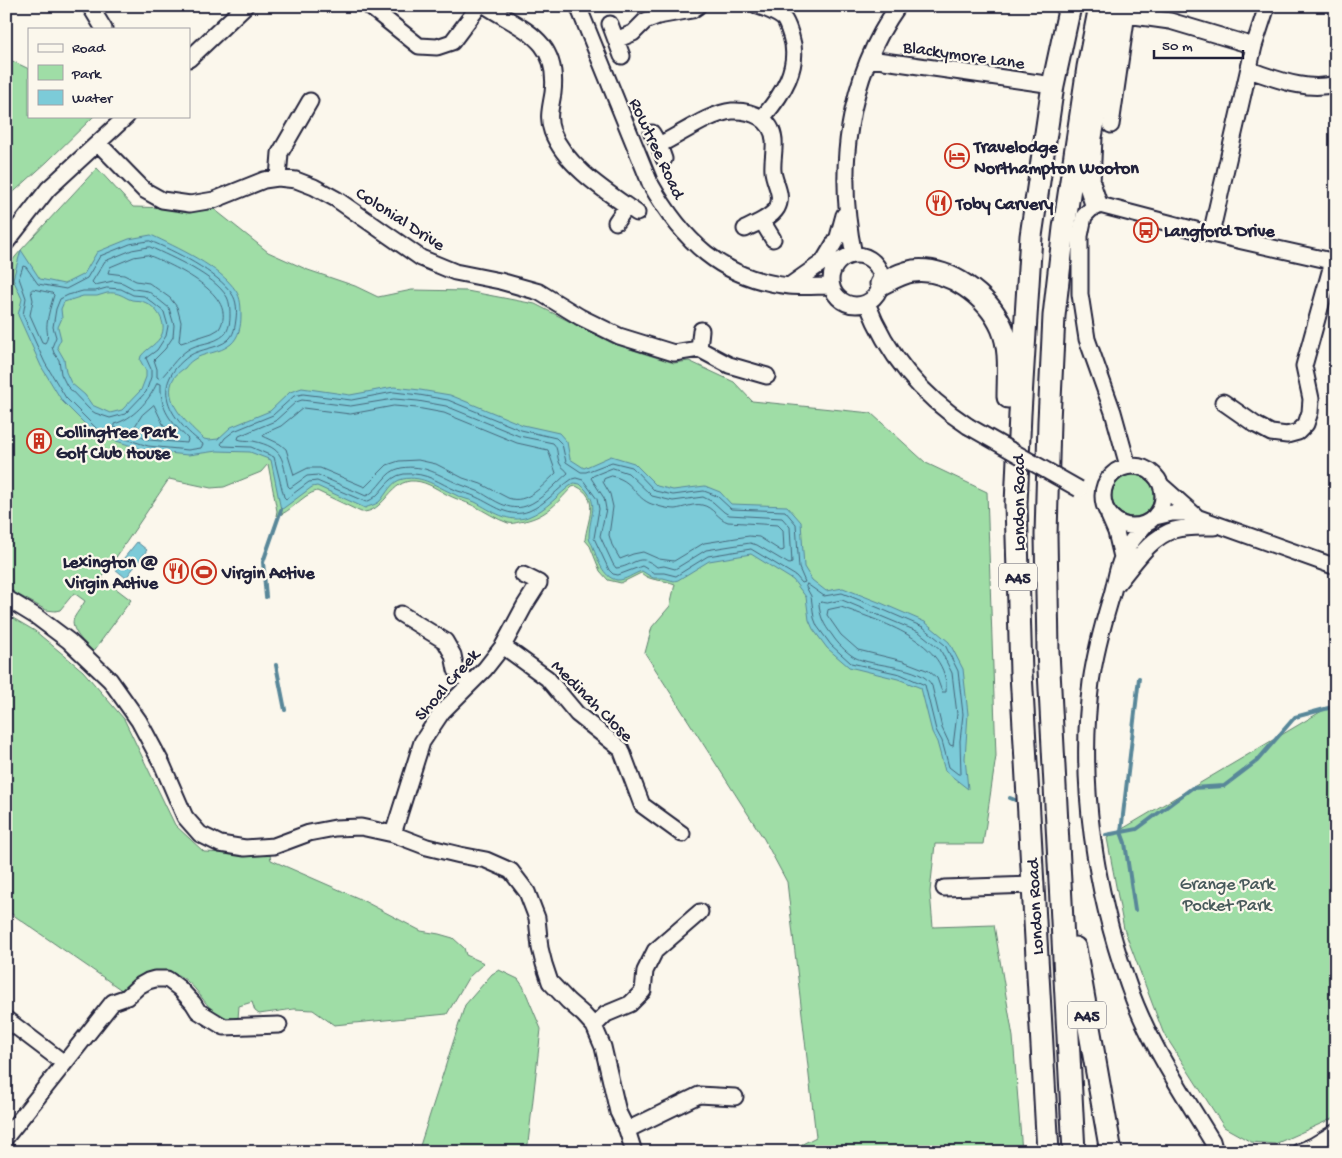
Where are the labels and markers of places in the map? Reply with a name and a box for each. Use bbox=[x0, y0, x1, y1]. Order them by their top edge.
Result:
place label: Travelodge Northampton Wooton bbox=[972, 138, 1139, 180]
hotel icon: Travelodge Northampton Wooton bbox=[944, 143, 970, 169]
restaurant icon: Toby Carvery bbox=[926, 190, 952, 216]
place label: Toby Carvery bbox=[954, 195, 1054, 216]
bus stop icon: Langford Drive bbox=[1133, 217, 1159, 243]
place label: Langford Drive bbox=[1164, 222, 1275, 243]
place label: Collingtree Park Golf Club House bbox=[55, 423, 179, 465]
building icon: Collingtree Park Golf Club House bbox=[26, 428, 52, 454]
place label: Lexington @ Virgin Active bbox=[63, 553, 159, 595]
restaurant icon: Lexington @ Virgin Active bbox=[163, 558, 189, 584]
sports icon: Virgin Active bbox=[191, 559, 217, 585]
place label: Virgin Active bbox=[221, 564, 315, 585]

